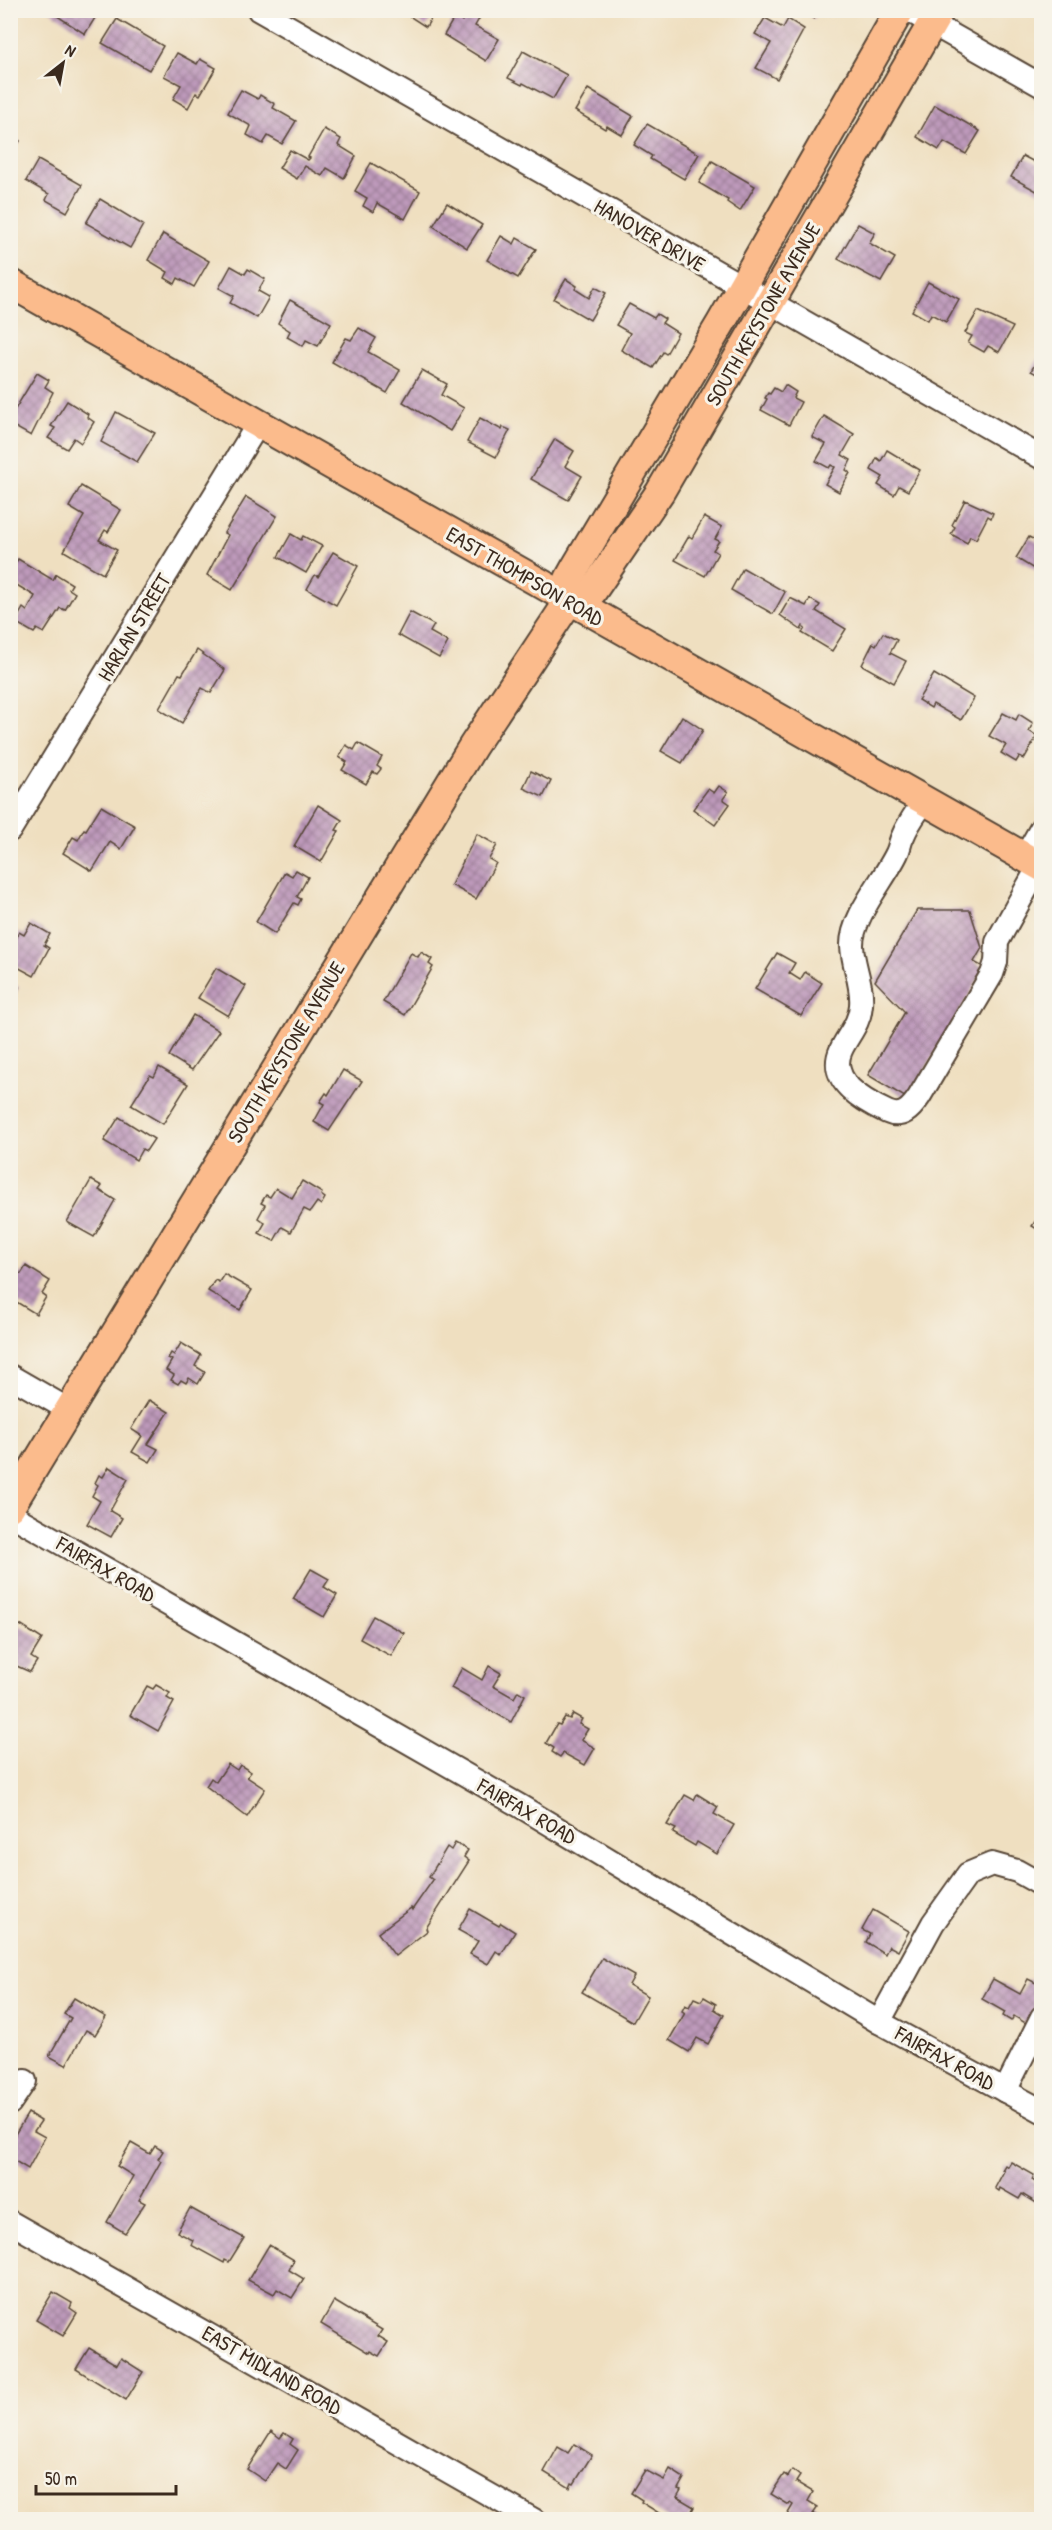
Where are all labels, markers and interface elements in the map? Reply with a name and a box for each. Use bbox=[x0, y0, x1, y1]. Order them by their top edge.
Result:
north arrow bbox=[33, 33, 93, 93]
text: N bbox=[61, 39, 80, 62]
street label: HANOVER DRIVE bbox=[589, 191, 711, 279]
street label: SOUTH KEYSTONE AVENUE bbox=[699, 217, 827, 411]
street label: EAST THOMPSON ROAD bbox=[441, 519, 609, 633]
street label: HARLAN STREET bbox=[90, 567, 178, 686]
street label: SOUTH KEYSTONE AVENUE bbox=[220, 956, 352, 1148]
street label: FAIRFAX ROAD bbox=[50, 1529, 161, 1609]
street label: FAIRFAX ROAD bbox=[471, 1771, 582, 1851]
street label: FAIRFAX ROAD bbox=[889, 2018, 1000, 2097]
street label: EAST MIDLAND ROAD bbox=[197, 2318, 347, 2422]
scale bar bbox=[36, 2458, 176, 2496]
text: 50 m bbox=[45, 2466, 77, 2491]

